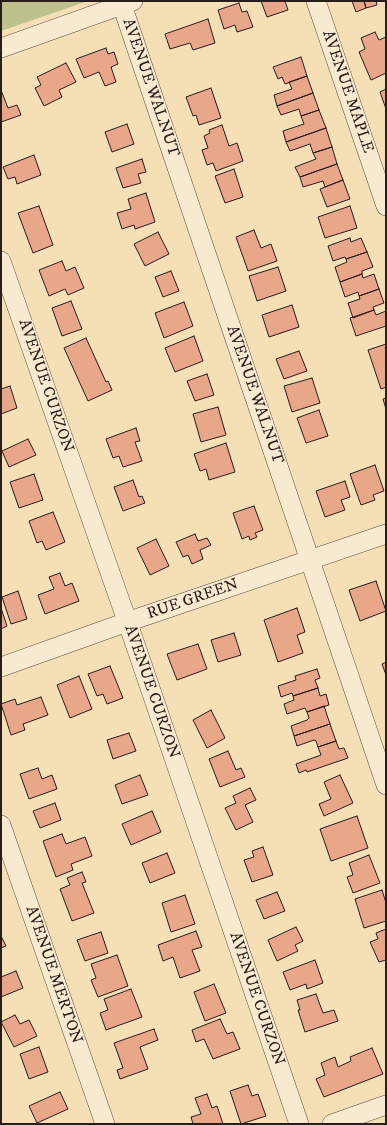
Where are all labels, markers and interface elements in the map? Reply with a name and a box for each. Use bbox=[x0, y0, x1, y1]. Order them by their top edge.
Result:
street label: AVENUE WALNUT bbox=[117, 16, 183, 160]
street label: AVENUE MAPLE bbox=[317, 28, 377, 156]
street label: AVENUE CURZON bbox=[13, 317, 77, 455]
street label: AVENUE WALNUT bbox=[221, 323, 287, 467]
street label: RUE GREEN bbox=[145, 575, 241, 625]
street label: AVENUE CURZON bbox=[119, 623, 183, 761]
street label: AVENUE MERTON bbox=[20, 904, 86, 1046]
street label: AVENUE CURZON bbox=[224, 930, 288, 1068]

